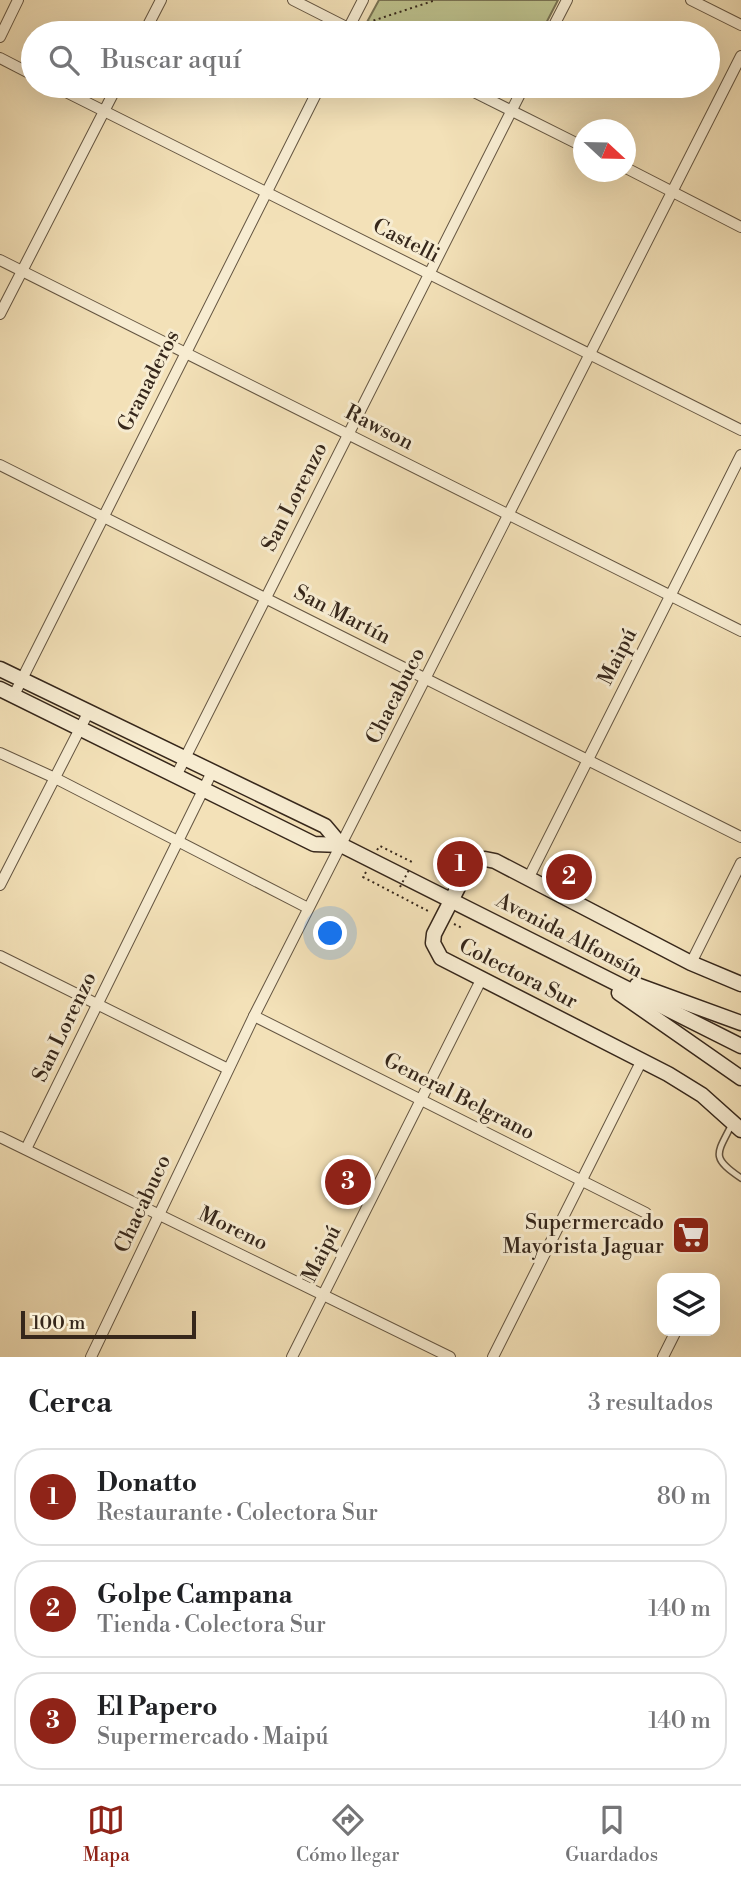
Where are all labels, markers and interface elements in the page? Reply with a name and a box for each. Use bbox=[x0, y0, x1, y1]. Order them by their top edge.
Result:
search box bbox=[21, 21, 720, 98]
icon: search bbox=[45, 41, 83, 79]
text: Buscar aquí bbox=[101, 44, 241, 76]
north arrow bbox=[573, 119, 636, 182]
street label: Castelli bbox=[368, 213, 444, 269]
street label: Granaderos bbox=[112, 326, 186, 436]
street label: Rawson bbox=[340, 400, 418, 457]
street label: San Lorenzo bbox=[256, 438, 334, 556]
street label: San Martín bbox=[289, 580, 395, 651]
street label: Maipú bbox=[593, 624, 643, 690]
street label: Chacabuco bbox=[361, 643, 431, 749]
pin: 1 bbox=[437, 838, 483, 890]
pin: 2 bbox=[546, 851, 592, 903]
street label: Avenida Alfonsín bbox=[490, 887, 647, 984]
your location bbox=[313, 916, 347, 950]
street label: Colectora Sur bbox=[454, 933, 582, 1015]
street label: San Lorenzo bbox=[27, 968, 103, 1086]
street label: General Belgrano bbox=[379, 1048, 539, 1146]
street label: Chacabuco bbox=[109, 1151, 177, 1257]
pin: 3 bbox=[325, 1156, 371, 1208]
street label: Moreno bbox=[194, 1201, 272, 1257]
place label: Supermercado Mayorista Jaguar bbox=[503, 1210, 664, 1260]
supermarket icon: Supermercado Mayorista Jaguar bbox=[670, 1214, 712, 1256]
street label: Maipú bbox=[297, 1221, 347, 1287]
map controls bbox=[657, 1273, 720, 1336]
button: layers bbox=[657, 1273, 720, 1336]
scale bar bbox=[21, 1308, 196, 1340]
text: 100 m bbox=[32, 1311, 85, 1335]
text: Cerca bbox=[28, 1384, 112, 1422]
text: 3 resultados bbox=[588, 1389, 713, 1417]
text: Donatto bbox=[97, 1467, 197, 1499]
text: 1 bbox=[47, 1483, 59, 1511]
text: 80 m bbox=[657, 1483, 711, 1511]
text: Restaurante · Colectora Sur bbox=[97, 1499, 378, 1527]
text: Golpe Campana bbox=[97, 1579, 293, 1611]
text: 2 bbox=[46, 1595, 60, 1623]
text: 140 m bbox=[648, 1595, 711, 1623]
text: Tienda · Colectora Sur bbox=[97, 1611, 326, 1639]
text: El Papero bbox=[97, 1691, 218, 1723]
text: 3 bbox=[46, 1707, 60, 1735]
text: 140 m bbox=[648, 1707, 711, 1735]
text: Supermercado · Maipú bbox=[97, 1723, 329, 1751]
tab: Mapa bbox=[83, 1801, 130, 1867]
tab: Cómo llegar bbox=[296, 1801, 399, 1867]
tab: Guardados bbox=[565, 1801, 658, 1867]

